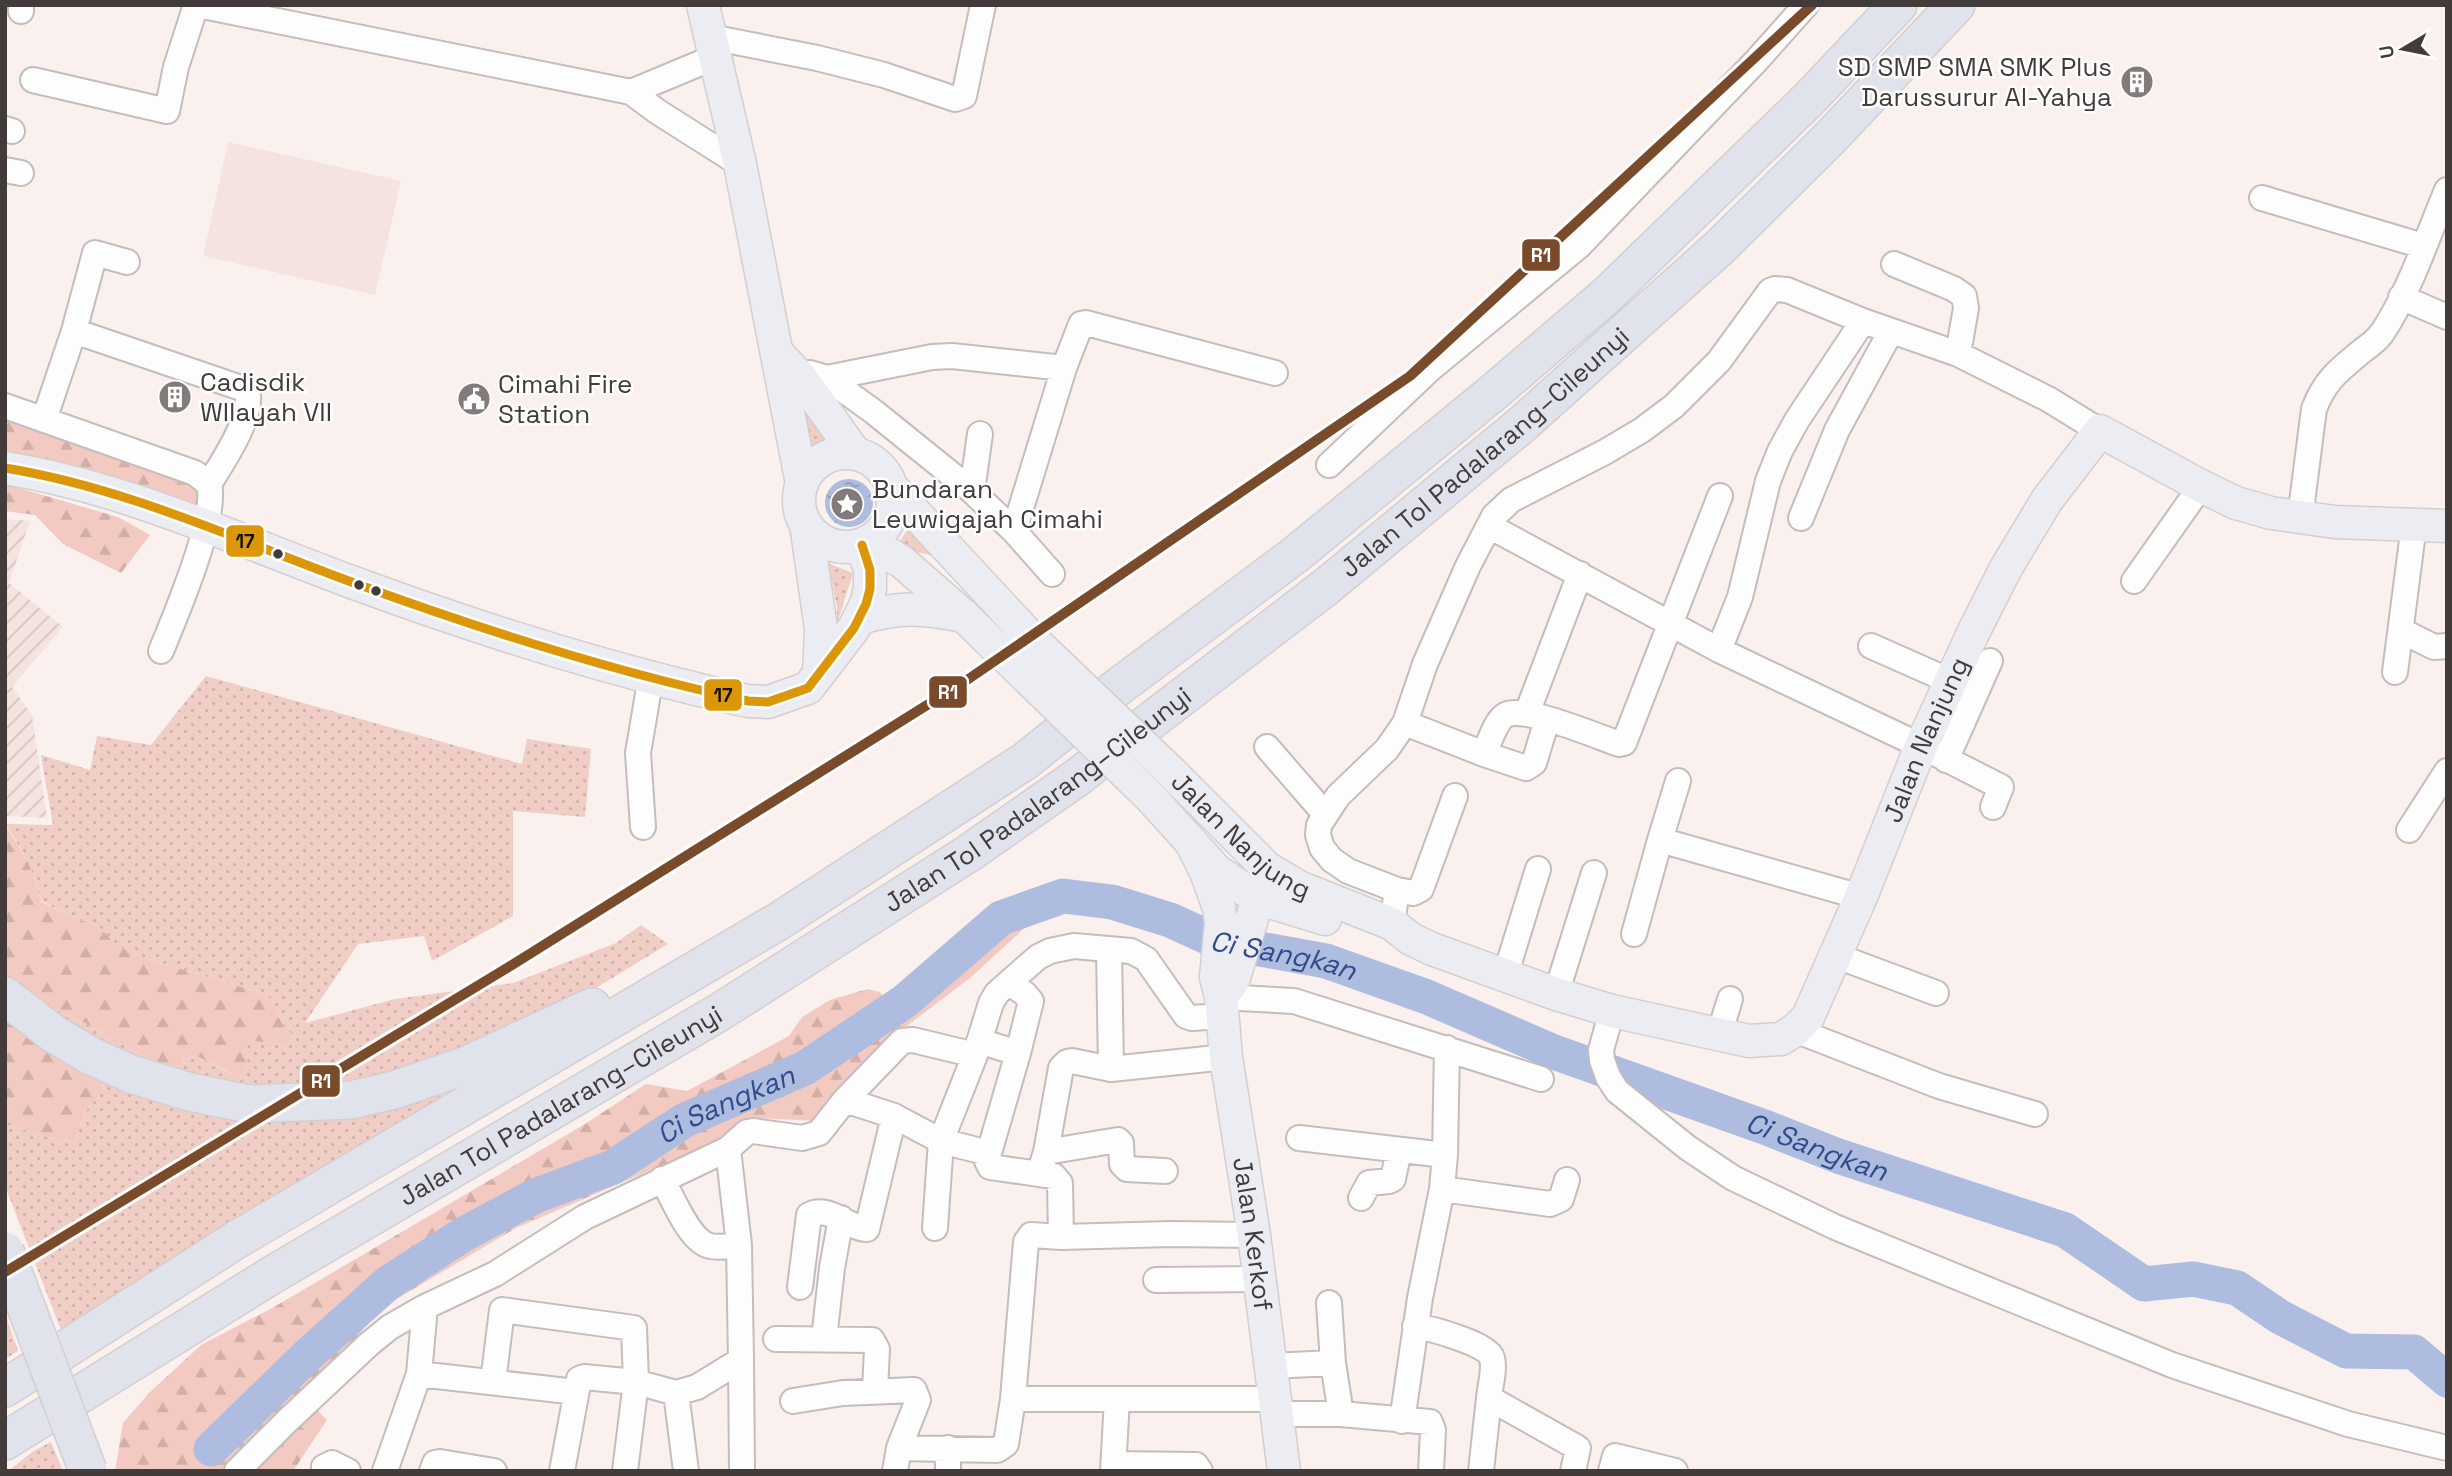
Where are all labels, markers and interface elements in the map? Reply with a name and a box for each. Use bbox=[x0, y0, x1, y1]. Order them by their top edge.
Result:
north arrow bbox=[2368, 14, 2438, 84]
text: U bbox=[2373, 43, 2400, 60]
place label: SD SMP SMA SMK Plus Darussurur Al-Yahya bbox=[1838, 50, 2112, 114]
building icon: SD SMP SMA SMK Plus Darussurur Al-Yahya bbox=[2118, 63, 2156, 101]
line badge: R1 bbox=[1521, 238, 1561, 272]
text: R1 bbox=[1531, 243, 1551, 268]
street label: Jalan Tol Padalarang–Cileunyi bbox=[1333, 319, 1636, 585]
place label: Cadisdik WIlayah VII bbox=[200, 365, 332, 429]
place label: Cimahi Fire Station bbox=[498, 367, 633, 431]
building icon: Cadisdik WIlayah VII bbox=[156, 378, 194, 416]
public building icon: Cimahi Fire Station bbox=[455, 380, 493, 418]
place label: Bundaran Leuwigajah Cimahi bbox=[872, 472, 1103, 536]
place icon: Bundaran Leuwigajah Cimahi bbox=[828, 485, 866, 523]
line badge: 17 bbox=[225, 524, 265, 558]
text: 17 bbox=[235, 529, 255, 554]
unlabelled marker bbox=[271, 547, 285, 561]
unlabelled marker bbox=[352, 578, 366, 592]
unlabelled marker bbox=[369, 584, 383, 598]
street label: Jalan Nanjung bbox=[1875, 652, 1977, 828]
line badge: R1 bbox=[928, 675, 968, 709]
line badge: 17 bbox=[703, 678, 743, 712]
street label: Jalan Tol Padalarang–Cileunyi bbox=[877, 679, 1198, 920]
text: R1 bbox=[938, 680, 958, 705]
text: 17 bbox=[713, 683, 733, 708]
street label: Jalan Nanjung bbox=[1164, 765, 1315, 907]
water label: Ci Sangkan bbox=[1207, 922, 1362, 989]
street label: Jalan Tol Padalarang–Cileunyi bbox=[393, 997, 728, 1214]
water label: Ci Sangkan bbox=[649, 1056, 801, 1152]
line badge: R1 bbox=[301, 1064, 341, 1098]
text: R1 bbox=[311, 1069, 331, 1094]
water label: Ci Sangkan bbox=[1741, 1104, 1893, 1189]
street label: Jalan Kerkof bbox=[1225, 1155, 1280, 1313]

